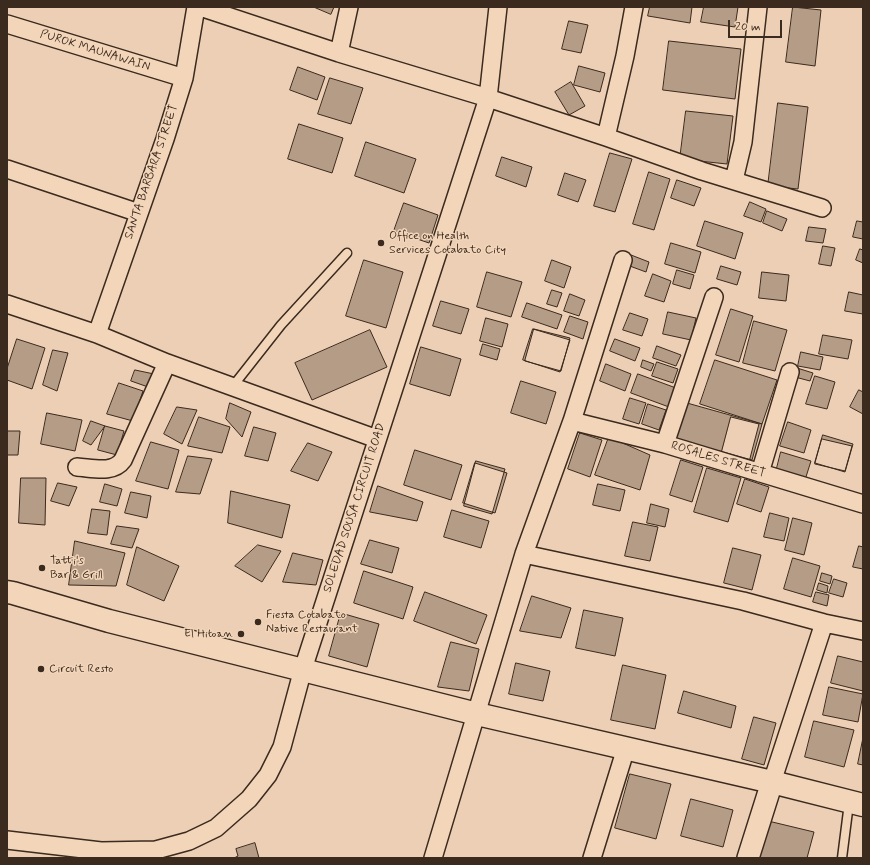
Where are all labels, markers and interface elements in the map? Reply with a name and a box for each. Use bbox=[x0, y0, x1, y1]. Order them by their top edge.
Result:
scale bar bbox=[730, 12, 784, 38]
text: 20 m bbox=[735, 19, 761, 35]
street label: PUROK MAUNAWAIN bbox=[38, 27, 152, 75]
street label: SANTA BARBARA STREET bbox=[122, 103, 182, 241]
place label: Office on Health Services Cotabato City bbox=[389, 229, 506, 257]
marker: Office on Health Services Cotabato City bbox=[376, 238, 386, 248]
street label: SOLEDAD SOUSA CIRCUIT ROAD bbox=[321, 422, 389, 594]
street label: ROSALES STREET bbox=[669, 439, 767, 481]
place label: Tatti's Bar & Grill bbox=[50, 554, 103, 582]
marker: Tatti's Bar & Grill bbox=[37, 563, 47, 573]
place label: Fiesta Cotabato Native Restaurant bbox=[266, 608, 358, 636]
marker: Fiesta Cotabato Native Restaurant bbox=[253, 617, 263, 627]
place label: El Hitoan bbox=[184, 627, 233, 641]
marker: El Hitoan bbox=[236, 629, 246, 639]
place label: Circuit Resto bbox=[49, 662, 113, 676]
marker: Circuit Resto bbox=[36, 664, 46, 674]

